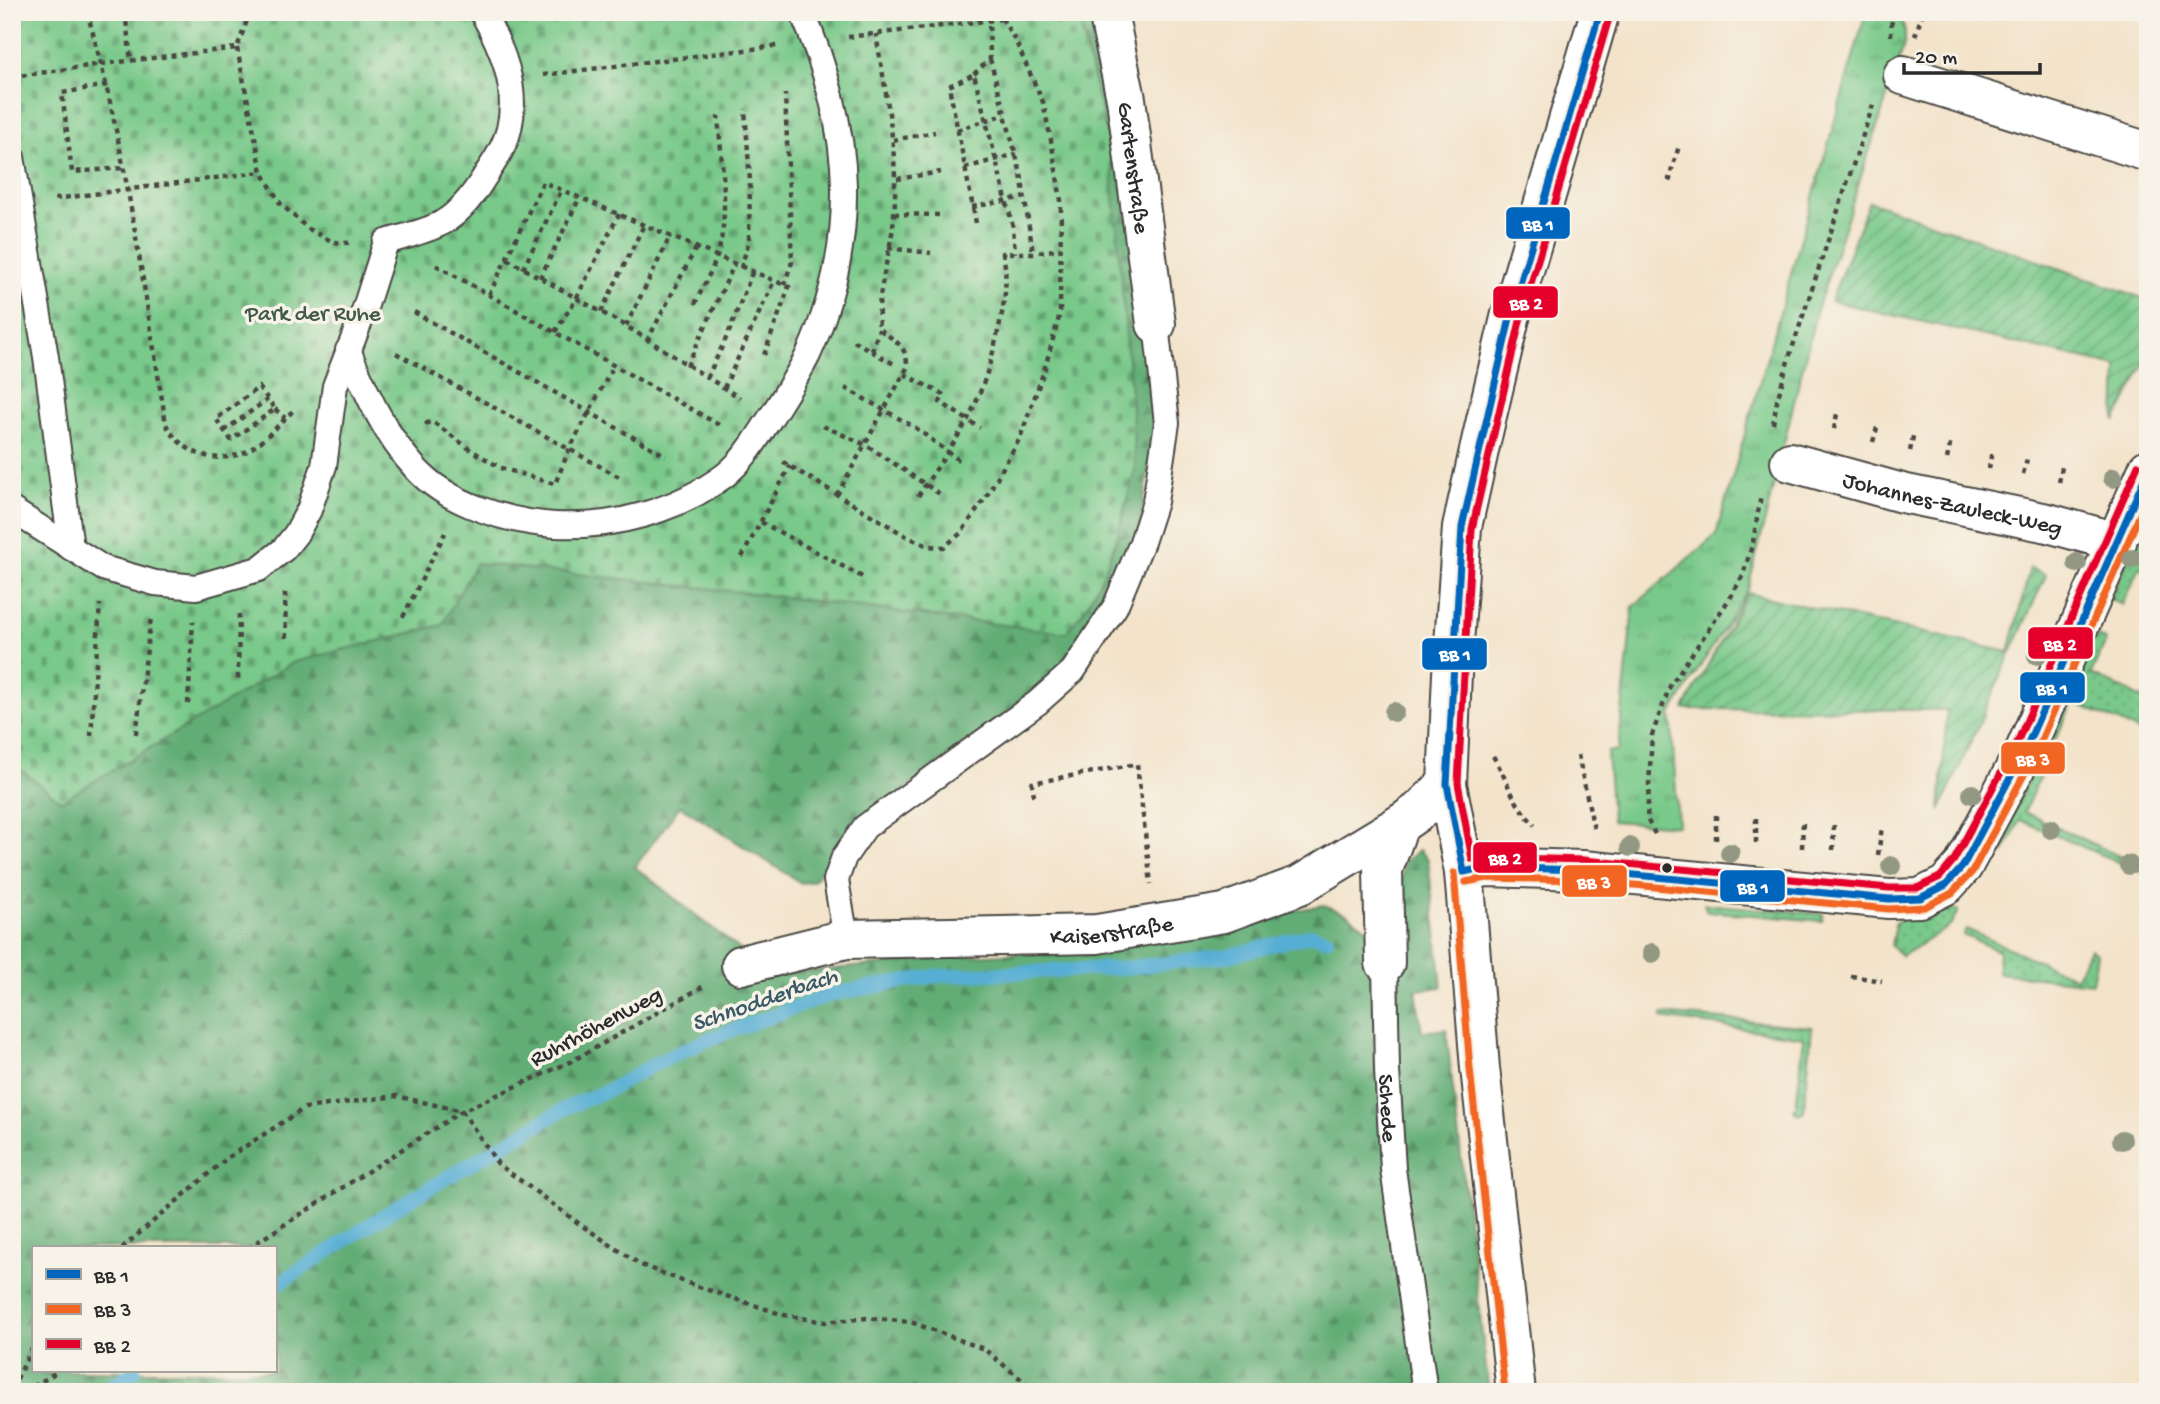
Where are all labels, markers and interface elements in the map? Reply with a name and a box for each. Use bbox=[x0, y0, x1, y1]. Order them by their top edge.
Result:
scale bar bbox=[1904, 32, 2041, 76]
text: 20 m bbox=[1915, 47, 1957, 72]
street label: Gartenstraße bbox=[1110, 101, 1154, 236]
line badge: BB 1 bbox=[1505, 206, 1571, 240]
text: BB 1 bbox=[1521, 215, 1554, 238]
line badge: BB 2 bbox=[1492, 285, 1559, 319]
text: BB 2 bbox=[1508, 294, 1543, 317]
park label: Park der Ruhe bbox=[244, 302, 382, 329]
street label: Johannes-Zauleck-Weg bbox=[1839, 467, 2065, 543]
line badge: BB 2 bbox=[2027, 626, 2094, 660]
text: BB 2 bbox=[2042, 635, 2077, 658]
line badge: BB 1 bbox=[1421, 637, 1488, 671]
text: BB 1 bbox=[1438, 645, 1471, 668]
line badge: BB 1 bbox=[2019, 671, 2086, 704]
text: BB 1 bbox=[2035, 679, 2068, 702]
line badge: BB 3 bbox=[2000, 741, 2066, 775]
text: BB 3 bbox=[2015, 750, 2050, 773]
line badge: BB 2 bbox=[1472, 841, 1538, 874]
text: BB 2 bbox=[1487, 849, 1522, 872]
unlabelled marker bbox=[1660, 861, 1674, 875]
line badge: BB 3 bbox=[1561, 864, 1628, 898]
line badge: BB 1 bbox=[1719, 869, 1786, 903]
text: BB 3 bbox=[1576, 873, 1611, 896]
text: BB 1 bbox=[1736, 878, 1769, 901]
street label: Kaiserstraße bbox=[1050, 911, 1176, 952]
water label: Schnodderbach bbox=[689, 962, 843, 1040]
street label: Ruhrhöhenweg bbox=[526, 982, 667, 1074]
street label: Schede bbox=[1370, 1073, 1401, 1144]
legend bbox=[32, 1246, 276, 1372]
text: BB 1 bbox=[93, 1266, 129, 1291]
text: BB 3 bbox=[93, 1300, 131, 1325]
text: BB 2 bbox=[93, 1336, 131, 1361]

